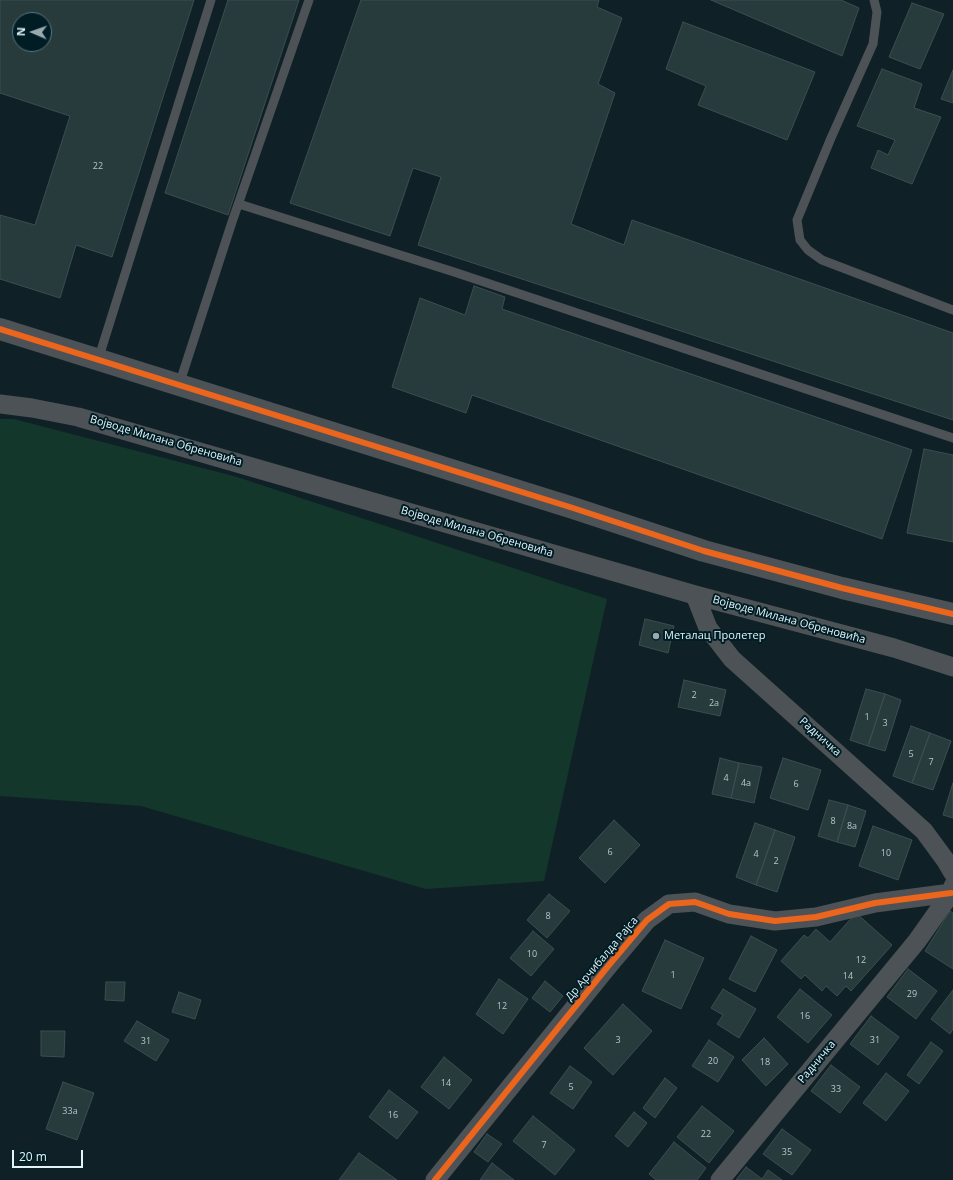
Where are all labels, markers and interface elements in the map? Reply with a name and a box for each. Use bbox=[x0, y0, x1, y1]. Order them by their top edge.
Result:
north arrow bbox=[12, 12, 52, 52]
text: N bbox=[13, 27, 28, 36]
house number: 22 bbox=[93, 161, 103, 171]
street label: Војводе Милана Обреновића bbox=[88, 413, 244, 469]
street label: Војводе Милана Обреновића bbox=[399, 504, 555, 560]
street label: Војводе Милана Обреновића bbox=[711, 593, 867, 647]
place label: Металац Пролетер bbox=[664, 629, 765, 643]
marker: Металац Пролетер bbox=[651, 631, 661, 641]
house number: 2 bbox=[691, 690, 697, 700]
house number: 2a bbox=[709, 698, 719, 708]
house number: 1 bbox=[864, 712, 870, 722]
street label: Радничка bbox=[796, 715, 844, 759]
house number: 3 bbox=[882, 718, 888, 728]
house number: 5 bbox=[908, 749, 914, 759]
house number: 7 bbox=[928, 757, 934, 767]
house number: 4 bbox=[723, 773, 729, 783]
house number: 4a bbox=[741, 778, 751, 788]
house number: 6 bbox=[793, 779, 799, 789]
house number: 8 bbox=[830, 816, 836, 826]
house number: 8a bbox=[847, 821, 857, 831]
house number: 6 bbox=[607, 847, 613, 857]
house number: 10 bbox=[881, 848, 891, 858]
house number: 4 bbox=[753, 849, 759, 859]
house number: 2 bbox=[773, 856, 779, 866]
house number: 8 bbox=[545, 911, 551, 921]
street label: Др Арчибалда Рајса bbox=[563, 914, 641, 1004]
house number: 10 bbox=[527, 949, 537, 959]
house number: 12 bbox=[856, 955, 866, 965]
house number: 1 bbox=[670, 970, 676, 980]
house number: 14 bbox=[843, 971, 853, 981]
house number: 29 bbox=[907, 989, 917, 999]
house number: 12 bbox=[497, 1001, 507, 1011]
house number: 16 bbox=[800, 1011, 810, 1021]
house number: 3 bbox=[615, 1035, 621, 1045]
house number: 31 bbox=[870, 1035, 880, 1045]
house number: 31 bbox=[141, 1036, 151, 1046]
street label: Радничка bbox=[795, 1038, 839, 1086]
house number: 20 bbox=[708, 1056, 718, 1066]
house number: 18 bbox=[760, 1057, 770, 1067]
house number: 14 bbox=[441, 1078, 451, 1088]
house number: 5 bbox=[568, 1082, 574, 1092]
house number: 33 bbox=[831, 1084, 841, 1094]
house number: 33a bbox=[62, 1106, 78, 1116]
house number: 16 bbox=[388, 1110, 398, 1120]
house number: 22 bbox=[701, 1129, 711, 1139]
house number: 7 bbox=[541, 1140, 547, 1150]
scale bar bbox=[14, 1142, 85, 1168]
house number: 35 bbox=[782, 1147, 792, 1157]
text: 20 m bbox=[19, 1148, 47, 1165]

